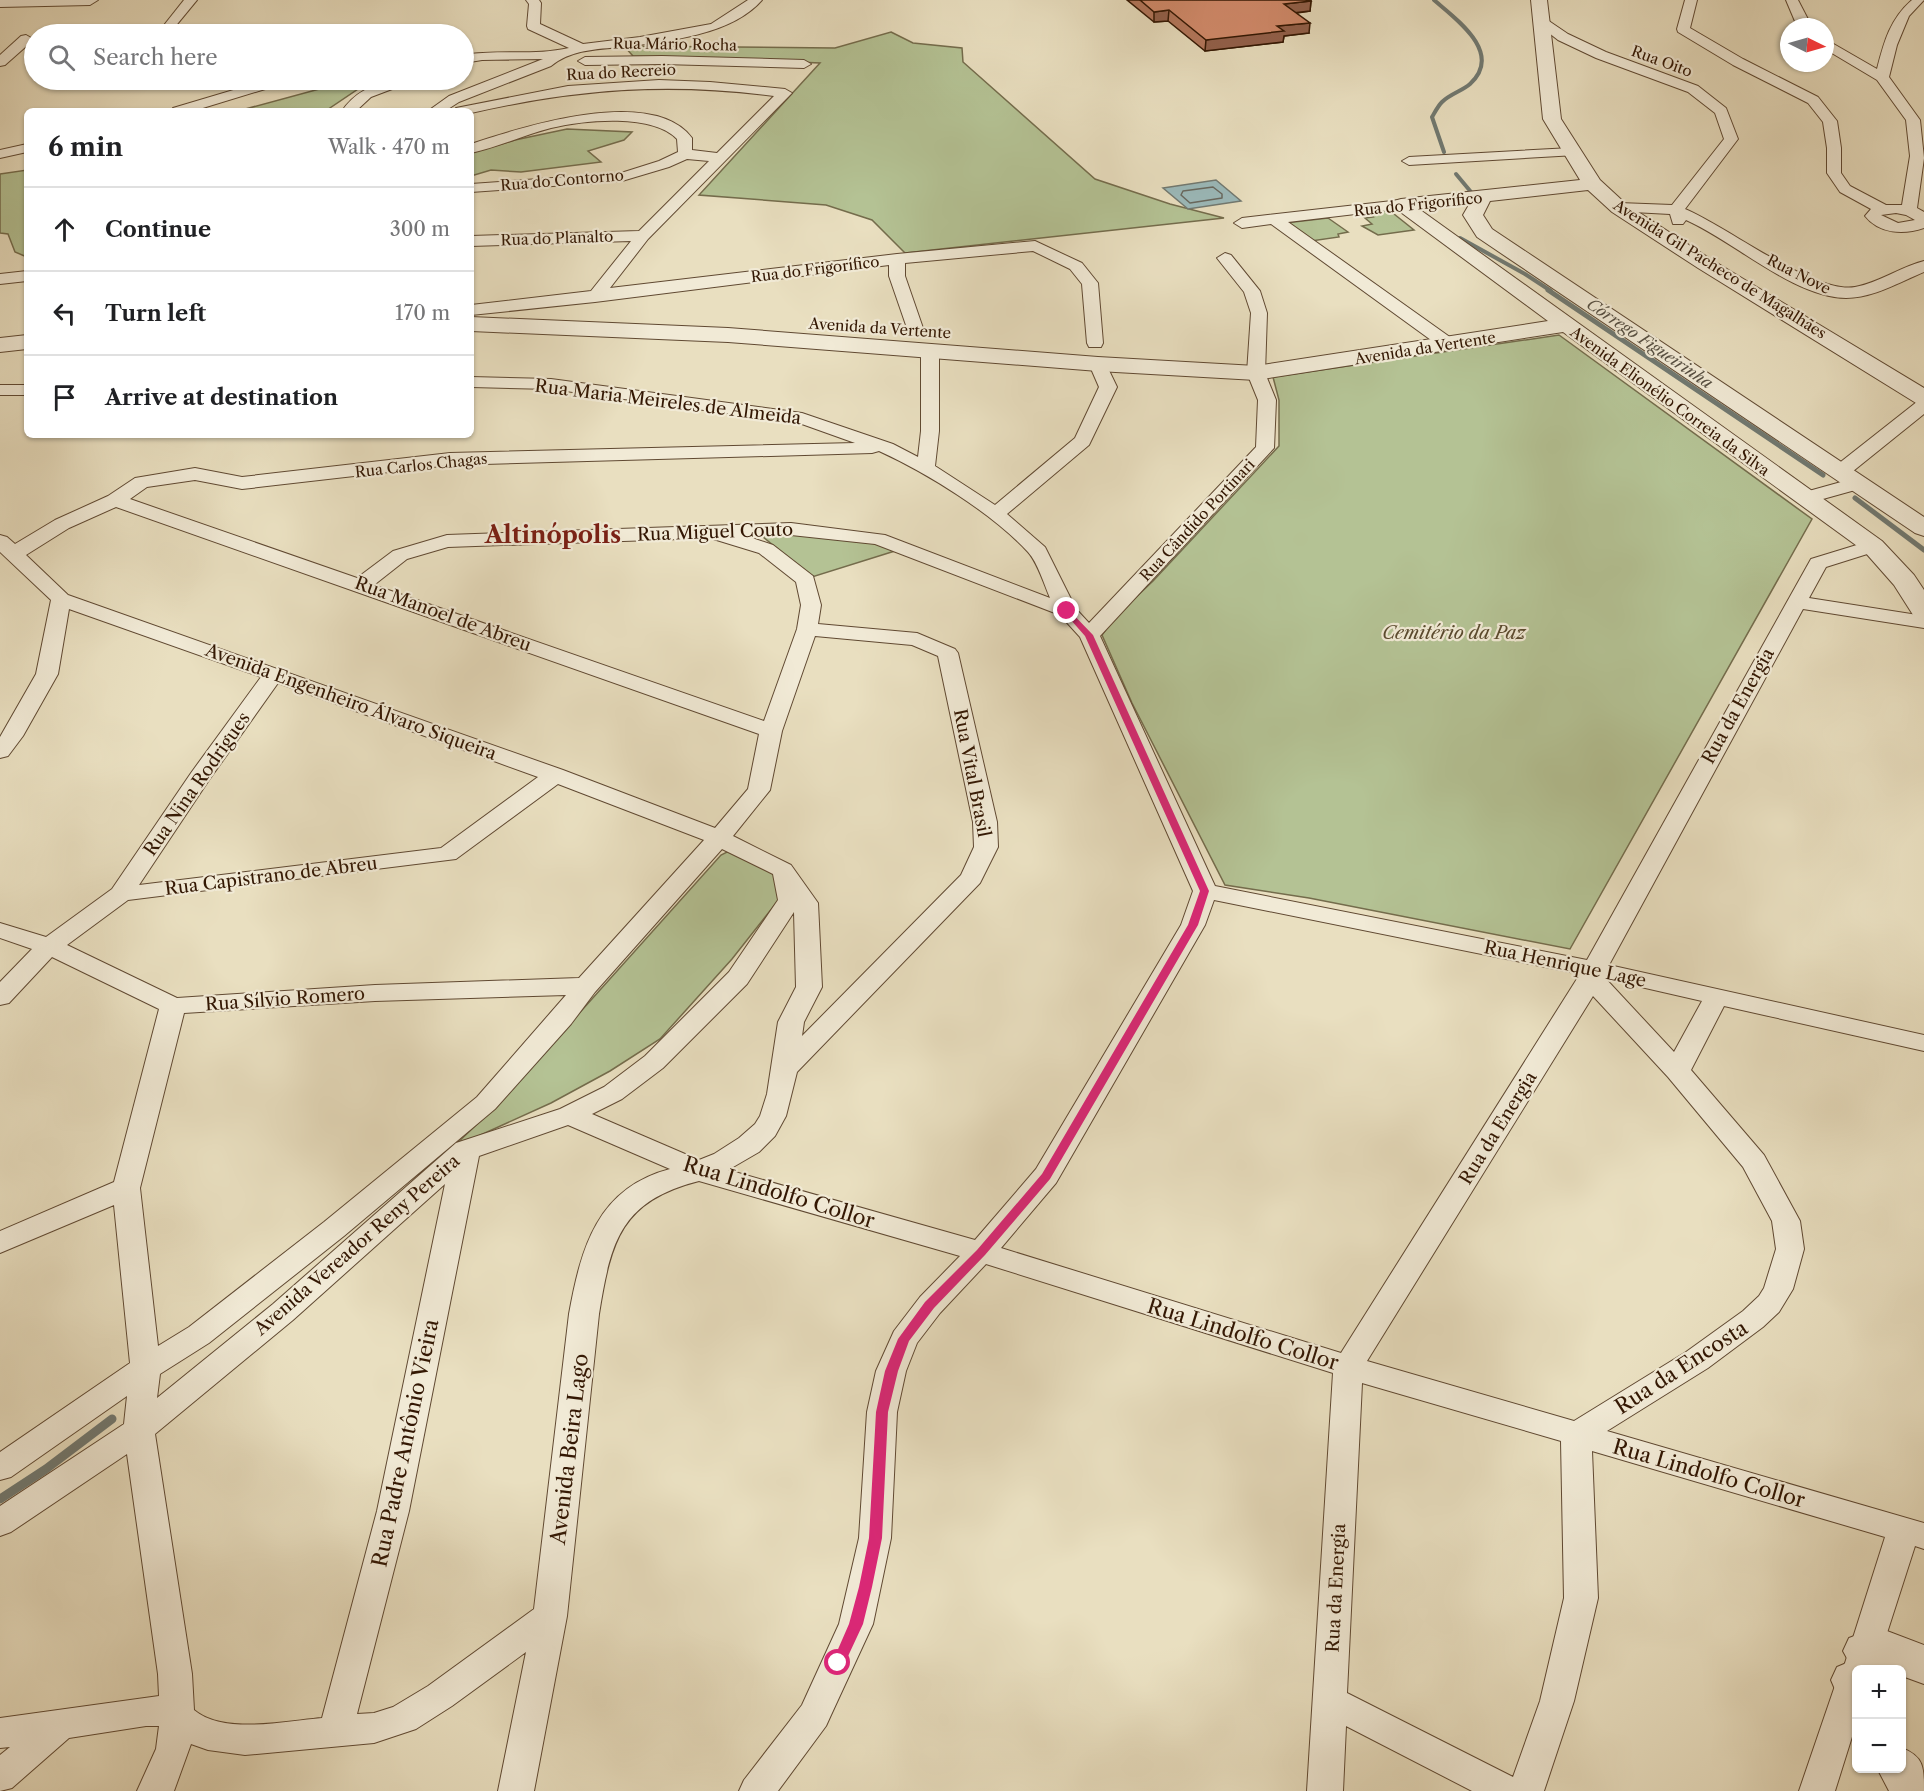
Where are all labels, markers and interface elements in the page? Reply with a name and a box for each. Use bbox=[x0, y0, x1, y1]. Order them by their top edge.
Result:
north arrow bbox=[1780, 18, 1834, 72]
search box bbox=[24, 24, 474, 90]
street label: Rua Mário Rocha bbox=[613, 33, 737, 55]
icon: search bbox=[45, 41, 78, 74]
street label: Rua Oito bbox=[1629, 41, 1695, 81]
text: Search here bbox=[93, 44, 218, 71]
street label: Rua do Recreio bbox=[566, 60, 676, 84]
text: 6 min bbox=[48, 131, 123, 163]
text: Walk · 470 m bbox=[328, 135, 450, 159]
street label: Rua do Contorno bbox=[500, 165, 624, 195]
street label: Rua do Frigorífico bbox=[1353, 188, 1483, 220]
street label: Avenida Gil Pacheco de Magalhães bbox=[1609, 195, 1830, 343]
icon: ahead bbox=[48, 213, 81, 246]
text: Continue bbox=[105, 216, 211, 243]
text: 300 m bbox=[390, 217, 450, 241]
street label: Rua do Planalto bbox=[500, 227, 614, 249]
street label: Rua Nove bbox=[1764, 250, 1834, 298]
street label: Rua do Frigorífico bbox=[750, 252, 880, 286]
water label: Córrego Figueirinha bbox=[1583, 293, 1717, 393]
icon: left bbox=[48, 297, 81, 330]
text: Turn left bbox=[105, 300, 206, 327]
text: 170 m bbox=[395, 301, 450, 325]
street label: Avenida da Vertente bbox=[807, 313, 952, 342]
street label: Avenida Elionélio Correia da Silva bbox=[1566, 322, 1773, 480]
street label: Avenida da Vertente bbox=[1352, 327, 1497, 369]
street label: Rua Maria Meireles de Almeida bbox=[533, 375, 803, 429]
icon: arrive bbox=[48, 381, 81, 414]
text: Arrive at destination bbox=[105, 384, 338, 411]
street label: Rua Carlos Chagas bbox=[354, 449, 488, 481]
street label: Rua Cândido Portinari bbox=[1136, 455, 1259, 585]
street label: Rua Miguel Couto bbox=[637, 518, 793, 546]
district label: Altinópolis bbox=[484, 520, 621, 549]
street label: Rua Manoel de Abreu bbox=[352, 572, 534, 656]
route end bbox=[1053, 597, 1079, 623]
park label: Cemitério da Paz bbox=[1382, 622, 1527, 644]
street label: Avenida Engenheiro Álvaro Siqueira bbox=[201, 638, 500, 765]
street label: Rua da Energia bbox=[1697, 644, 1779, 768]
street label: Rua Vital Brasil bbox=[949, 707, 995, 839]
street label: Rua Nina Rodrigues bbox=[139, 708, 255, 860]
street label: Rua Capistrano de Abreu bbox=[163, 852, 379, 900]
street label: Rua Henrique Lage bbox=[1482, 936, 1648, 992]
street label: Rua Sílvio Romero bbox=[204, 982, 366, 1016]
street label: Rua da Energia bbox=[1454, 1067, 1542, 1189]
street label: Avenida Vereador Reny Pereira bbox=[249, 1150, 464, 1341]
street label: Rua Lindolfo Collor bbox=[680, 1151, 878, 1233]
street label: Rua Lindolfo Collor bbox=[1144, 1293, 1342, 1375]
street label: Rua da Encosta bbox=[1610, 1314, 1753, 1419]
street label: Rua Padre Antônio Vieira bbox=[366, 1316, 444, 1569]
street label: Avenida Beira Lago bbox=[545, 1352, 593, 1547]
street label: Rua Lindolfo Collor bbox=[1610, 1434, 1808, 1512]
street label: Rua da Energia bbox=[1322, 1522, 1350, 1653]
route start bbox=[824, 1649, 850, 1675]
map controls bbox=[1852, 1665, 1906, 1773]
button: + bbox=[1852, 1665, 1906, 1719]
button: − bbox=[1852, 1719, 1906, 1773]

